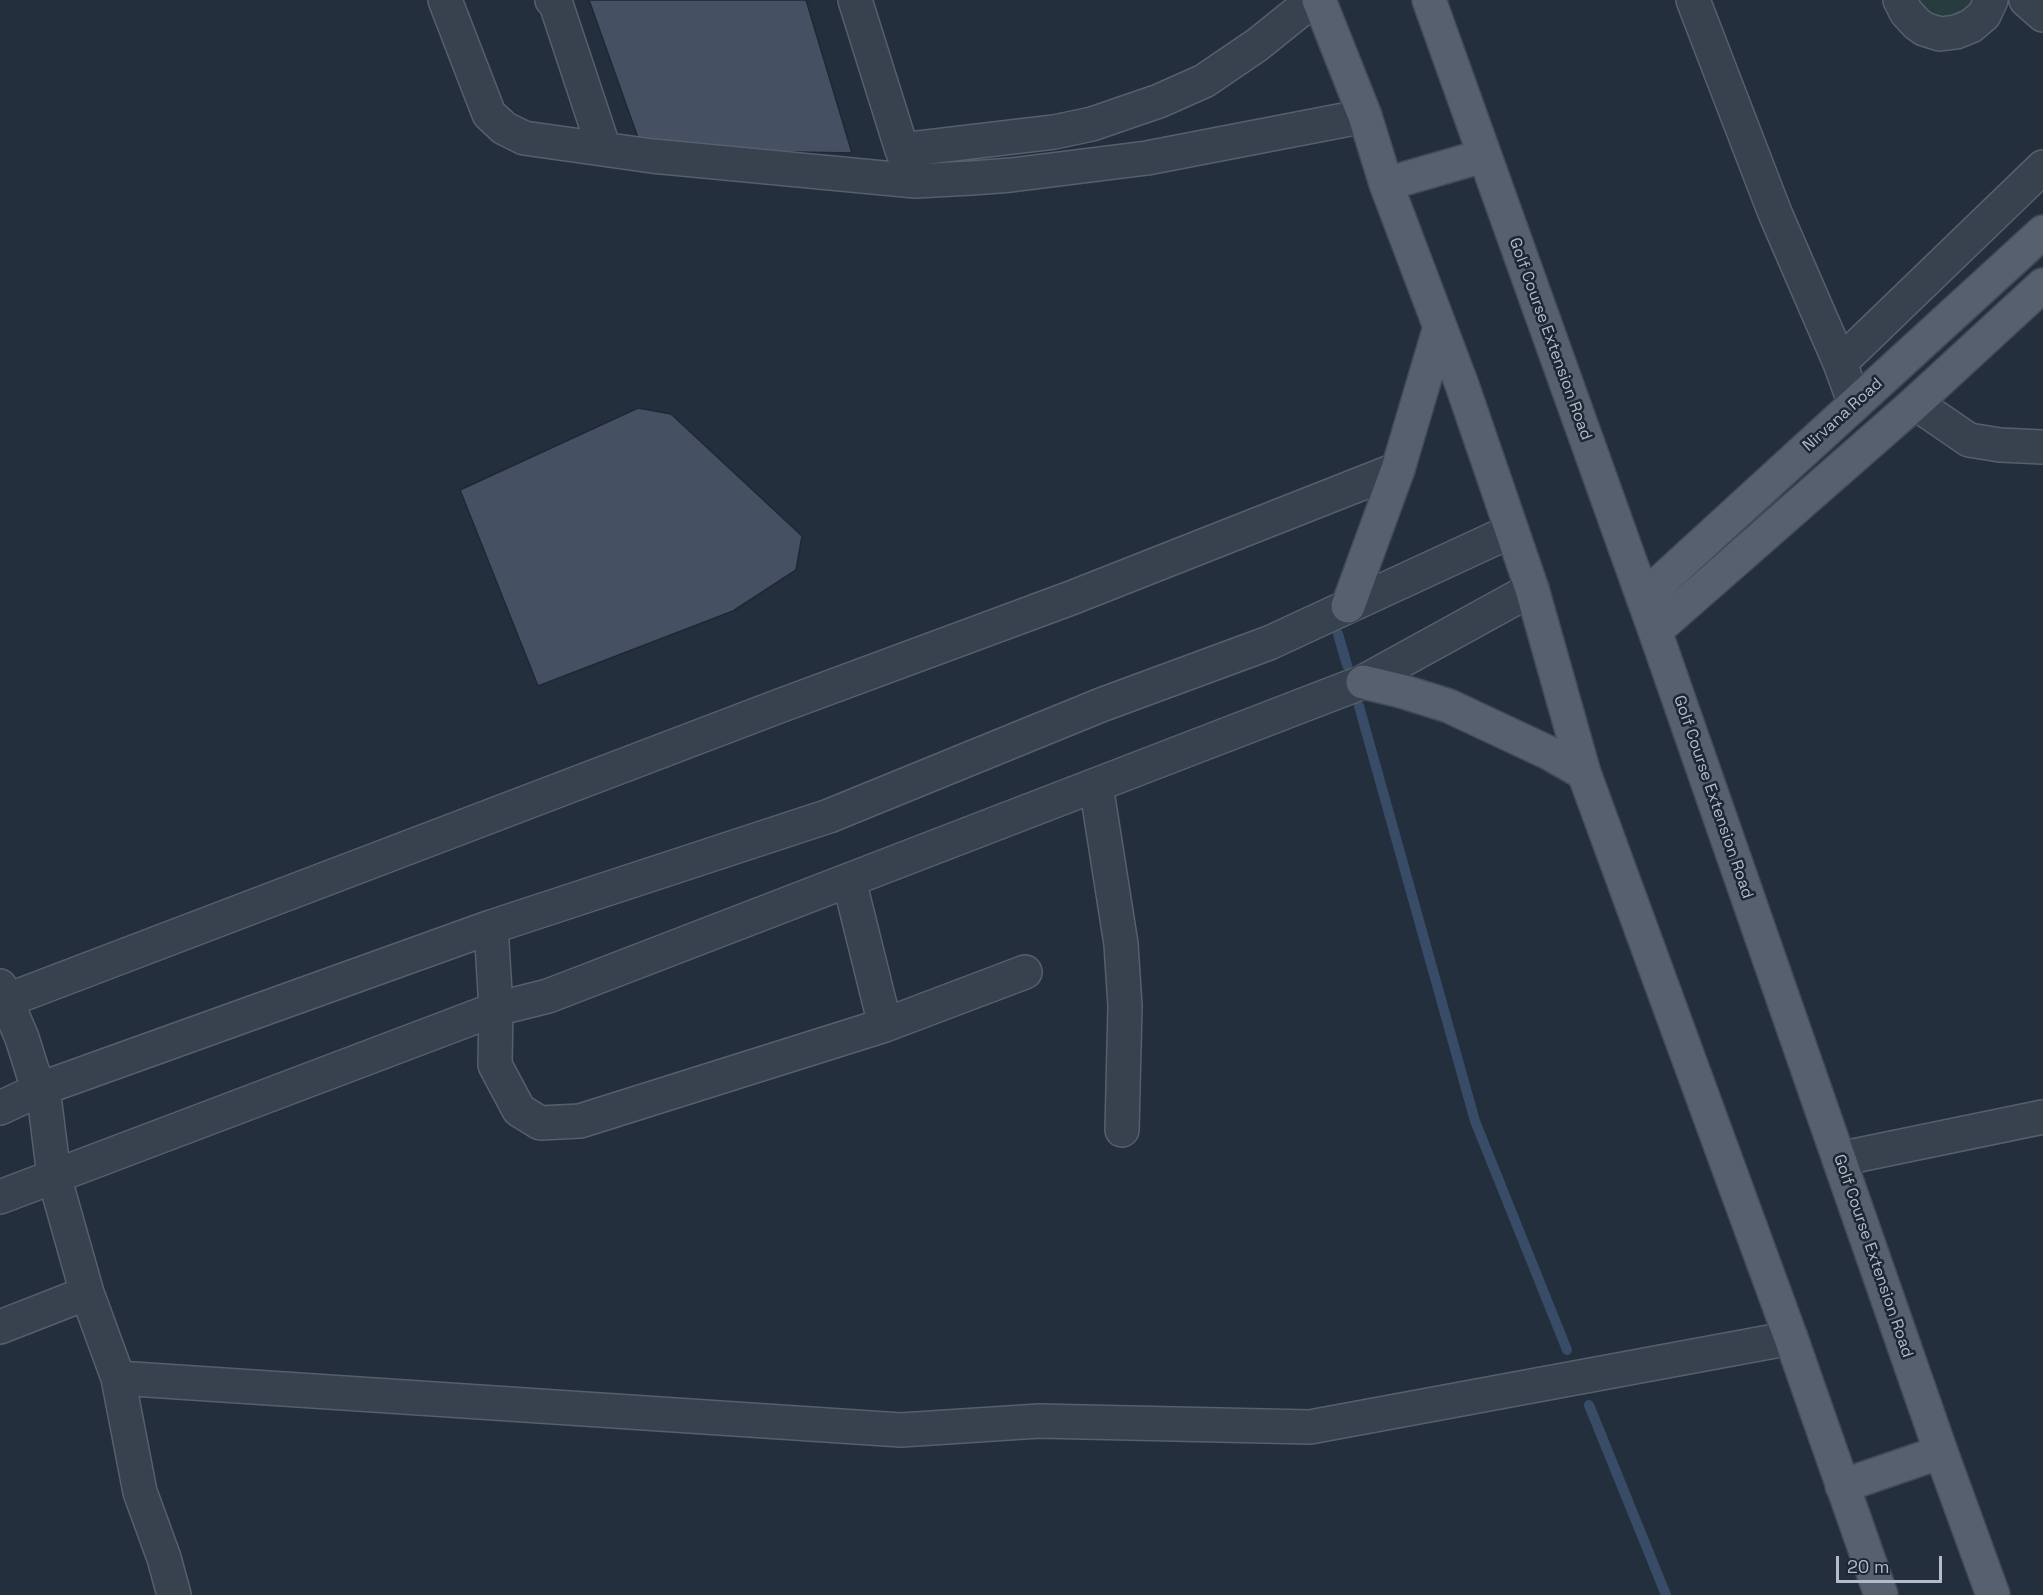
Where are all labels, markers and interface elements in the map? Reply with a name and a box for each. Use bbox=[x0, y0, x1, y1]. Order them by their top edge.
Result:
street label: Golf Course Extension Road bbox=[1504, 235, 1596, 443]
street label: Nirvana Road bbox=[1799, 374, 1887, 456]
street label: Golf Course Extension Road bbox=[1669, 693, 1757, 901]
street label: Golf Course Extension Road bbox=[1829, 1152, 1917, 1360]
scale bar bbox=[1839, 1544, 1946, 1582]
text: 20 m bbox=[1847, 1555, 1890, 1578]

